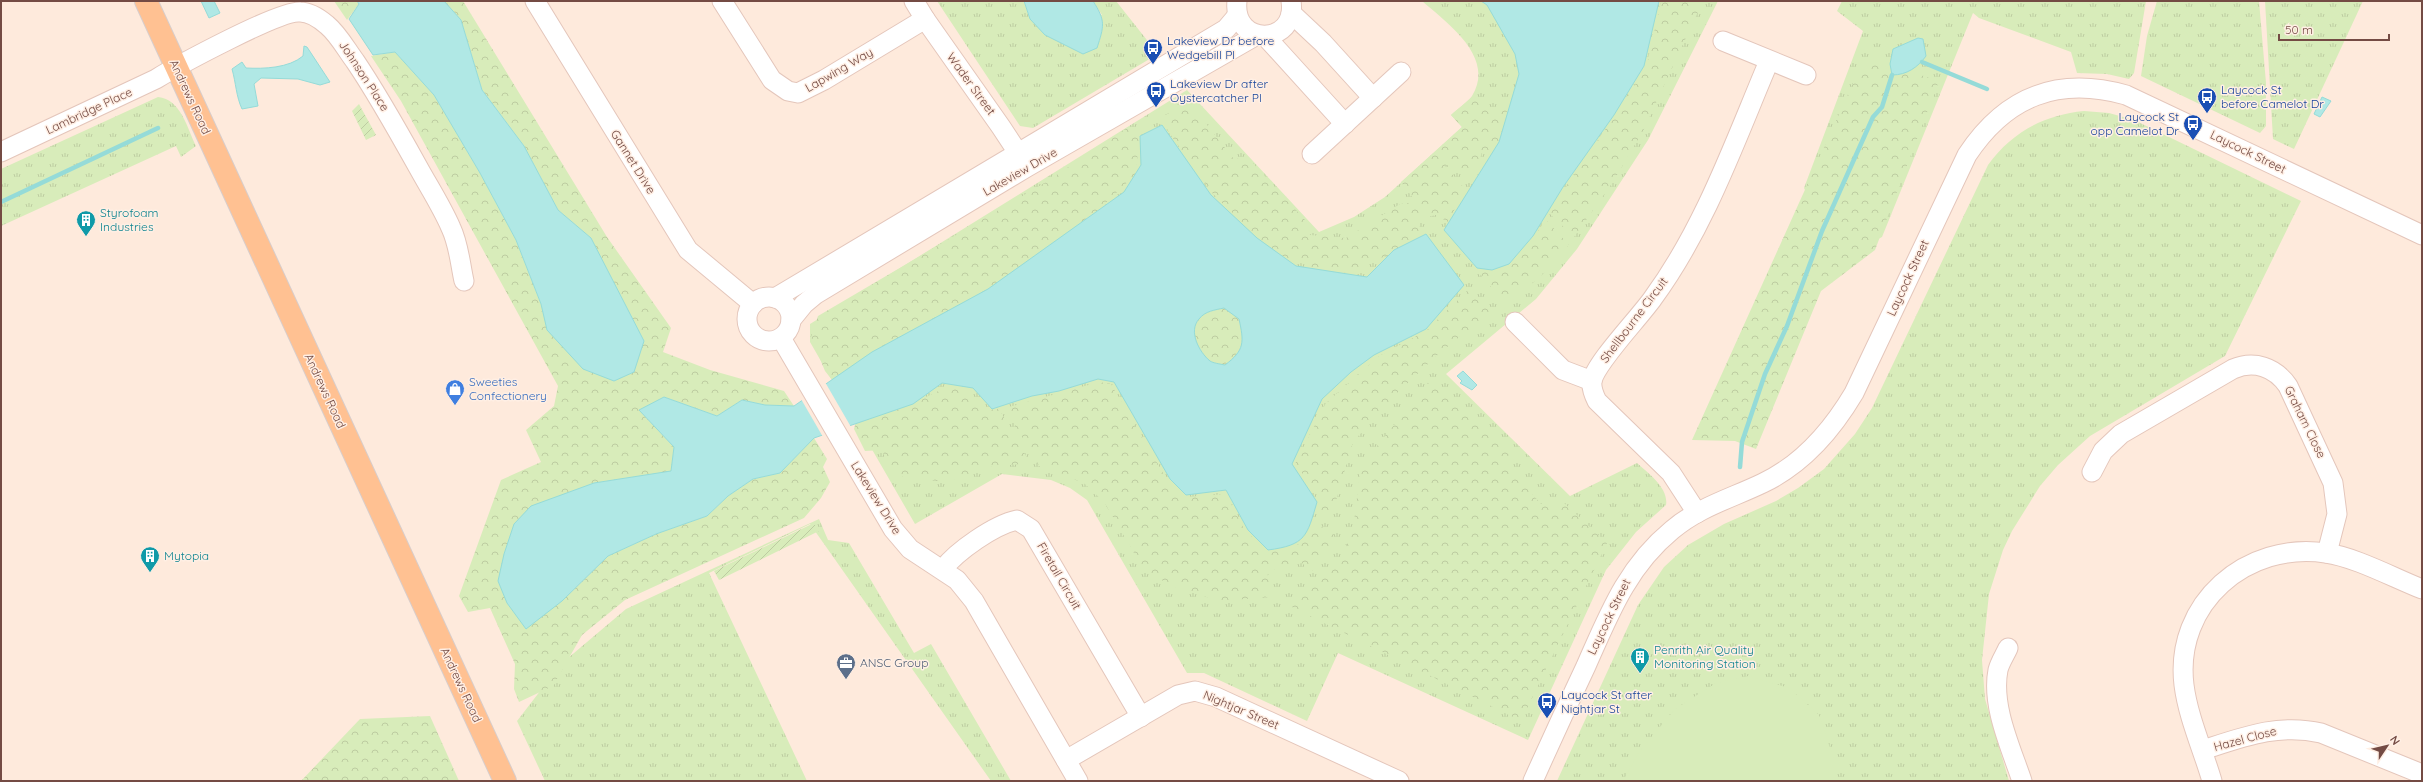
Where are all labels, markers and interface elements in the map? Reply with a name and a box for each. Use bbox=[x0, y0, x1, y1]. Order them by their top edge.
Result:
scale bar bbox=[2279, 16, 2389, 42]
text: 50 m bbox=[2285, 22, 2313, 37]
place label: Lakeview Dr before Wedgebill Pl bbox=[1167, 33, 1275, 62]
bus stop icon: Lakeview Dr before Wedgebill Pl bbox=[1142, 37, 1164, 65]
street label: Johnson Place bbox=[336, 38, 393, 114]
street label: Lapwing Way bbox=[802, 44, 875, 95]
street label: Wader Street bbox=[944, 50, 999, 118]
street label: Andrews Road bbox=[167, 57, 214, 137]
place label: Lakeview Dr after Oystercatcher Pl bbox=[1170, 76, 1268, 105]
bus stop icon: Lakeview Dr after Oystercatcher Pl bbox=[1145, 80, 1167, 108]
place label: Laycock St before Camelot Dr bbox=[2221, 82, 2324, 111]
street label: Lambridge Place bbox=[43, 84, 135, 137]
bus stop icon: Laycock St before Camelot Dr bbox=[2196, 86, 2218, 114]
place label: Laycock St opp Camelot Dr bbox=[2091, 109, 2179, 138]
bus stop icon: Laycock St opp Camelot Dr bbox=[2182, 113, 2204, 141]
street label: Gannet Drive bbox=[608, 127, 659, 197]
street label: Laycock Street bbox=[2208, 127, 2289, 176]
street label: Lakeview Drive bbox=[980, 144, 1060, 199]
place label: Styrofoam Industries bbox=[100, 205, 159, 234]
building icon: Styrofoam Industries bbox=[75, 209, 97, 237]
street label: Laycock Street bbox=[1883, 237, 1932, 318]
street label: Shellbourne Circuit bbox=[1597, 274, 1671, 365]
street label: Andrews Road bbox=[302, 351, 349, 431]
place label: Sweeties Confectionery bbox=[469, 374, 547, 403]
shop icon: Sweeties Confectionery bbox=[444, 378, 466, 406]
street label: Graham Close bbox=[2281, 383, 2329, 461]
street label: Lakeview Drive bbox=[848, 458, 905, 537]
street label: Firetail Circuit bbox=[1034, 540, 1085, 612]
building icon: Mytopia bbox=[139, 545, 161, 573]
place label: Mytopia bbox=[164, 548, 209, 563]
street label: Laycock Street bbox=[1584, 576, 1633, 657]
place label: Penrith Air Quality Monitoring Station bbox=[1654, 642, 1756, 671]
street label: Andrews Road bbox=[438, 645, 485, 725]
building icon: Penrith Air Quality Monitoring Station bbox=[1629, 646, 1651, 674]
office icon: ANSC Group bbox=[835, 652, 857, 680]
place label: ANSC Group bbox=[860, 655, 928, 670]
street label: Nightjar Street bbox=[1201, 687, 1281, 732]
place label: Laycock St after Nightjar St bbox=[1561, 687, 1652, 716]
bus stop icon: Laycock St after Nightjar St bbox=[1536, 691, 1558, 719]
street label: Hazel Close bbox=[2212, 723, 2278, 754]
north arrow bbox=[2367, 726, 2407, 766]
text: N bbox=[2387, 733, 2403, 748]

